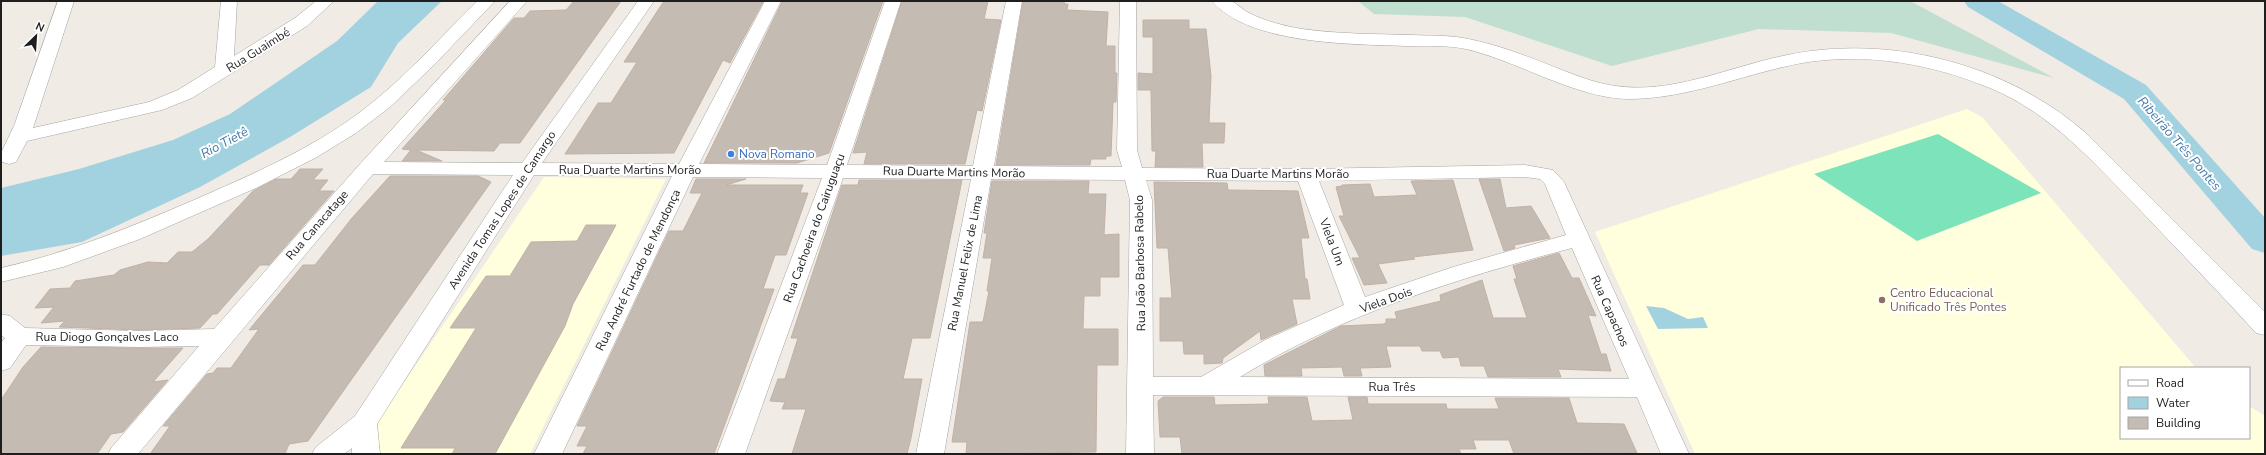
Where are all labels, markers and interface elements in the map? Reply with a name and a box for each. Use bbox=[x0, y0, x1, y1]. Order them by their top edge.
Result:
north arrow bbox=[16, 16, 56, 56]
text: N bbox=[33, 19, 47, 36]
street label: Rua Guaimbé bbox=[223, 24, 293, 76]
water label: Ribeirão Três Pontes bbox=[2133, 93, 2225, 195]
water label: Rio Tietê bbox=[198, 123, 251, 163]
street label: Avenida Tomas Lopes de Camargo bbox=[445, 127, 560, 292]
place label: Nova Romano bbox=[739, 146, 815, 162]
marker: Nova Romano bbox=[726, 149, 736, 159]
street label: Rua Cachoeira do Cairuguaçu bbox=[780, 151, 848, 305]
street label: Rua Duarte Martins Morão bbox=[559, 162, 702, 178]
street label: Rua Duarte Martins Morão bbox=[883, 163, 1026, 181]
street label: Rua Duarte Martins Morão bbox=[1207, 166, 1350, 182]
street label: Rua Canacatage bbox=[282, 187, 352, 263]
street label: Rua André Furtado de Mendonça bbox=[592, 187, 684, 353]
street label: Rua Manuel Felix de Lima bbox=[944, 194, 986, 332]
street label: Rua João Barbosa Rabelo bbox=[1131, 194, 1149, 331]
street label: Viela Um bbox=[1315, 215, 1348, 268]
street label: Rua Capachos bbox=[1587, 273, 1633, 349]
street label: Viela Dois bbox=[1357, 283, 1415, 317]
place label: Centro Educacional Unificado Três Pontes bbox=[1890, 285, 2007, 315]
marker: Centro Educacional Unificado Três Pontes bbox=[1877, 295, 1887, 305]
street label: Rua Diogo Gonçalves Laco bbox=[35, 329, 179, 345]
legend bbox=[2120, 367, 2250, 439]
text: Road bbox=[2156, 375, 2184, 391]
street label: Rua Três bbox=[1369, 379, 1416, 395]
text: Water bbox=[2156, 395, 2190, 411]
text: Building bbox=[2156, 415, 2201, 431]

